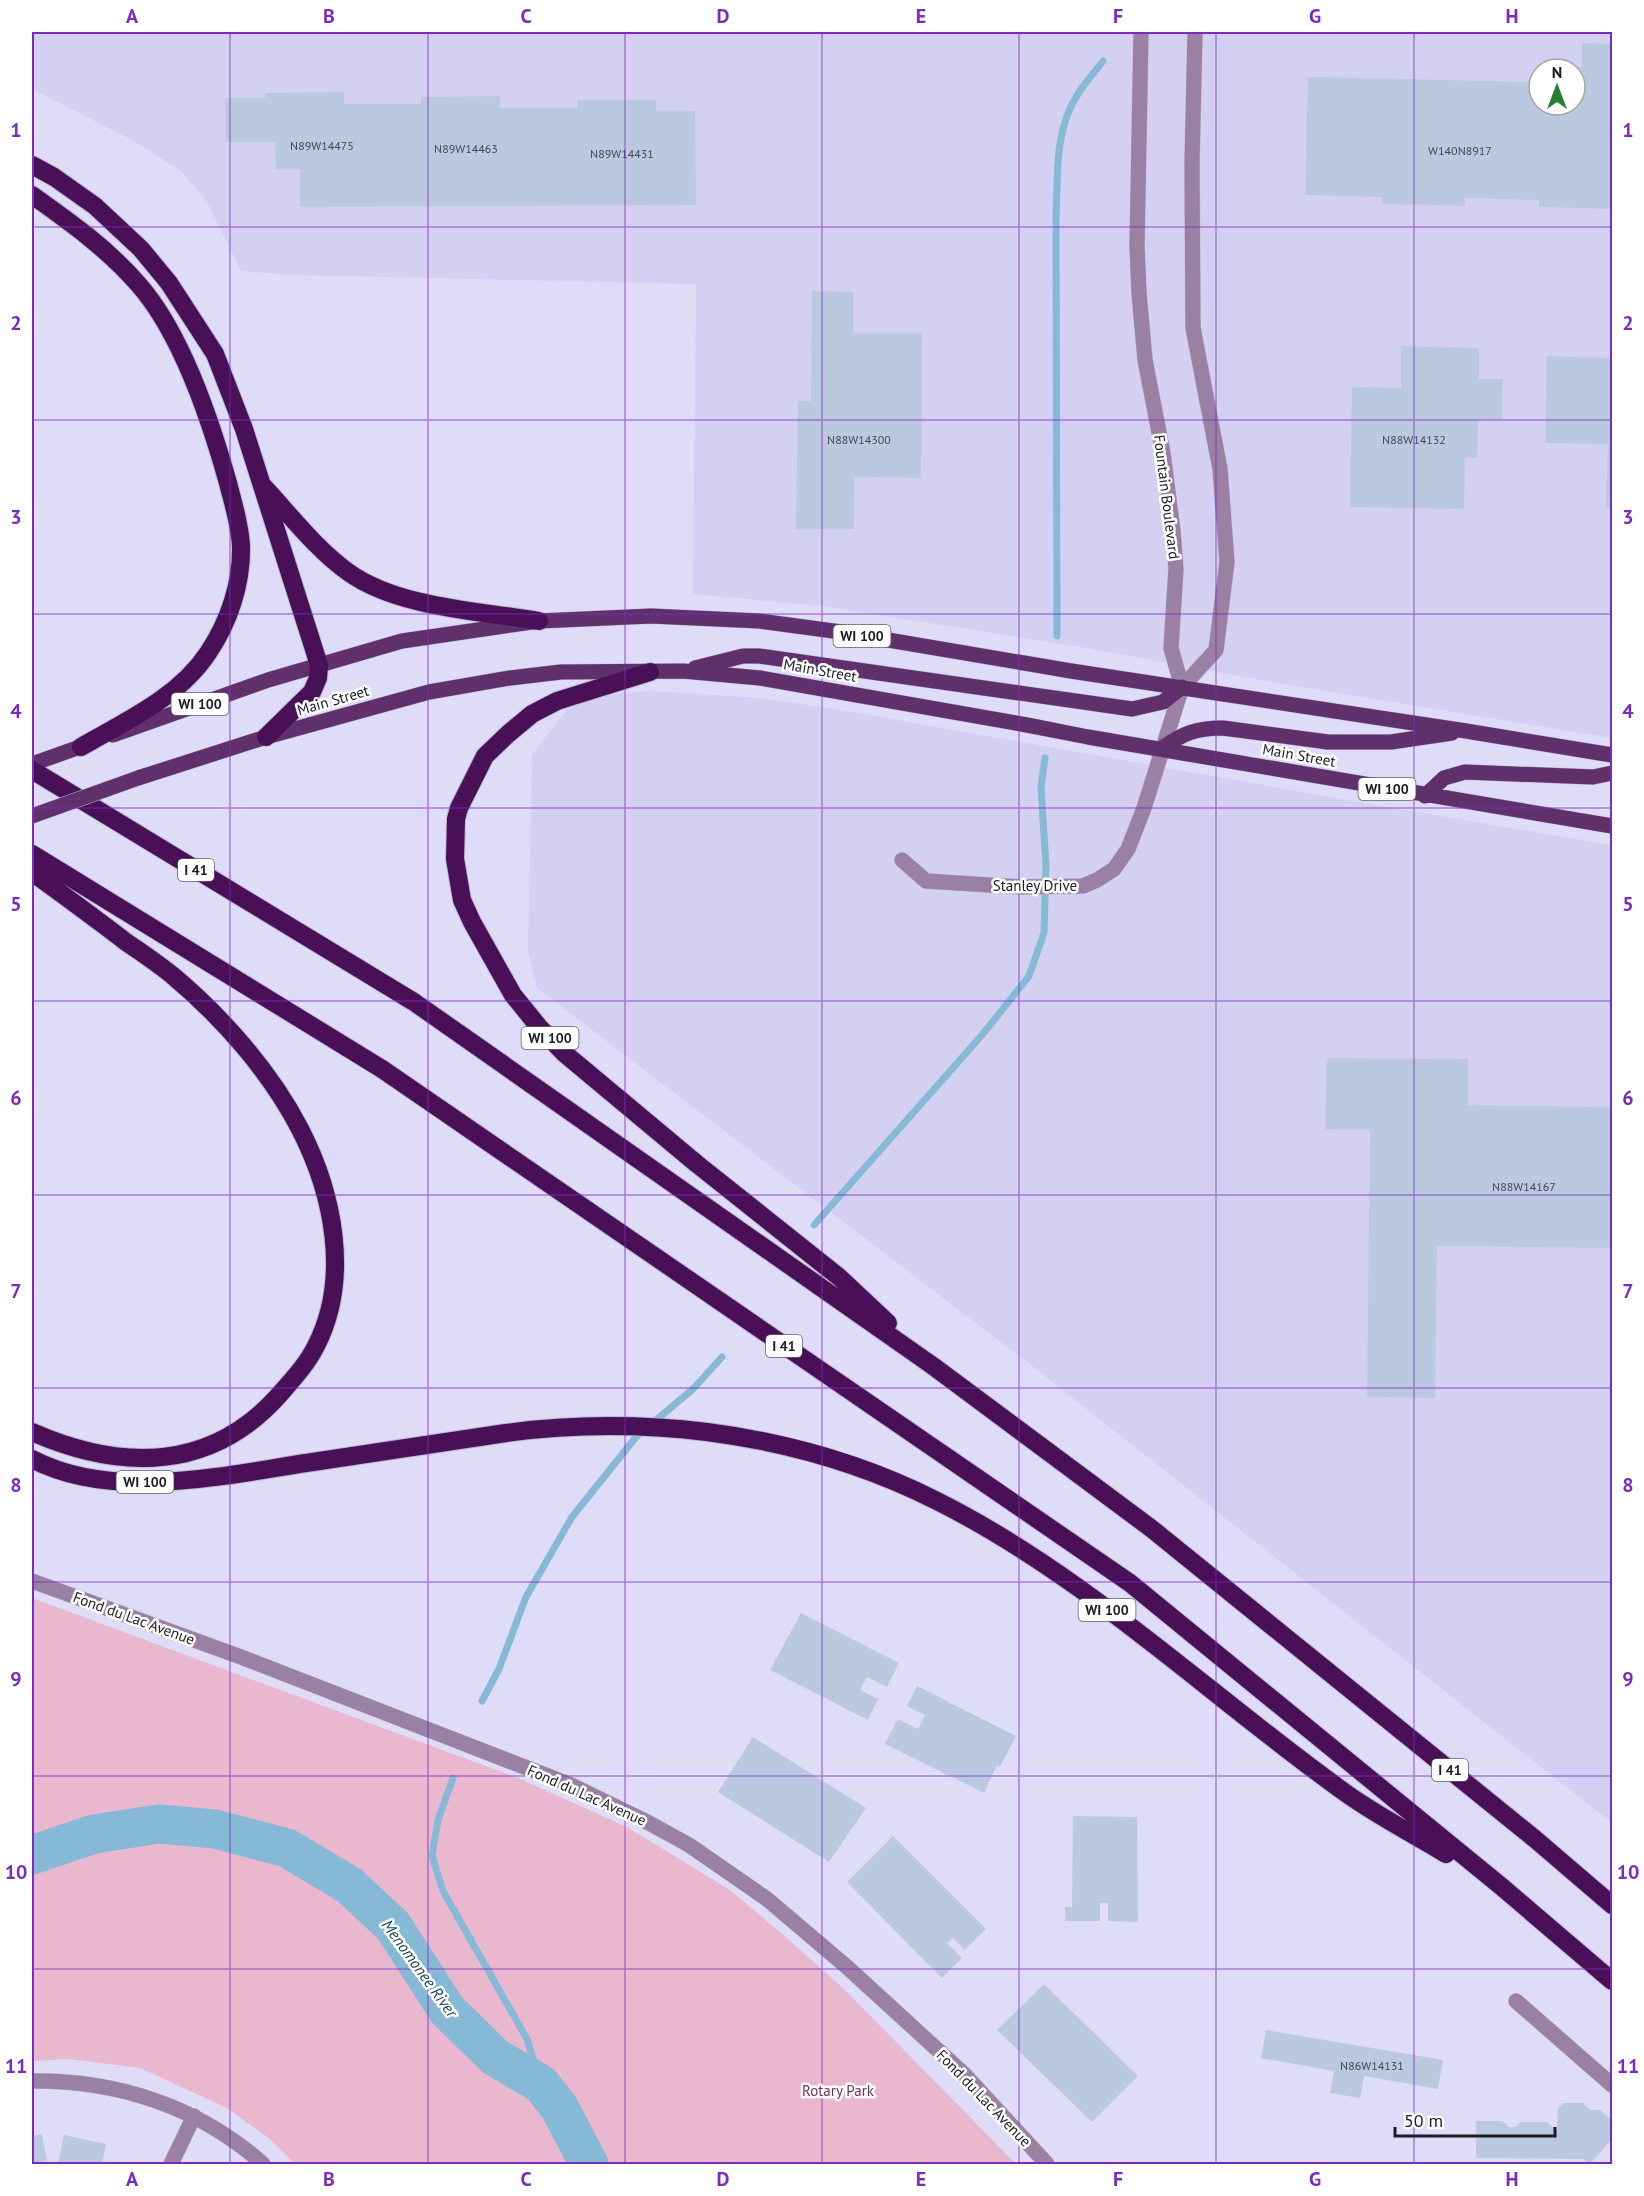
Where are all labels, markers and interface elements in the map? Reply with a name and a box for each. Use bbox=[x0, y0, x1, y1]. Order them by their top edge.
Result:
text: A bbox=[126, 3, 139, 29]
text: B bbox=[323, 3, 335, 29]
text: C bbox=[520, 3, 532, 29]
text: D bbox=[717, 3, 730, 29]
text: E bbox=[916, 3, 926, 29]
text: F bbox=[1113, 3, 1123, 29]
text: G bbox=[1309, 3, 1321, 29]
text: H bbox=[1505, 3, 1519, 29]
north arrow bbox=[1527, 57, 1587, 117]
text: N bbox=[1552, 62, 1562, 82]
text: 1 bbox=[10, 117, 22, 143]
text: 1 bbox=[1622, 117, 1634, 143]
house number: N89W14475 bbox=[290, 138, 354, 153]
house number: N89W14463 bbox=[434, 141, 498, 156]
house number: W140N8917 bbox=[1428, 143, 1492, 158]
house number: N89W14431 bbox=[590, 146, 654, 161]
text: 2 bbox=[10, 310, 22, 336]
text: 2 bbox=[1622, 310, 1634, 336]
house number: N88W14300 bbox=[827, 432, 891, 447]
house number: N88W14132 bbox=[1382, 432, 1446, 447]
street label: Fountain Boulevard bbox=[1150, 434, 1184, 560]
text: 3 bbox=[10, 504, 22, 530]
text: 3 bbox=[1622, 504, 1634, 530]
road number: WI 100 bbox=[834, 625, 890, 647]
street label: Main Street bbox=[782, 654, 858, 686]
street label: Main Street bbox=[295, 681, 371, 719]
road number: WI 100 bbox=[172, 693, 228, 715]
text: 4 bbox=[10, 698, 22, 724]
text: 4 bbox=[1622, 698, 1634, 724]
street label: Main Street bbox=[1261, 739, 1337, 771]
road number: WI 100 bbox=[1358, 778, 1416, 800]
road number: I 41 bbox=[178, 859, 214, 881]
street label: Stanley Drive bbox=[993, 876, 1077, 895]
text: 5 bbox=[10, 891, 22, 917]
text: 5 bbox=[1622, 891, 1634, 917]
road number: WI 100 bbox=[522, 1027, 578, 1049]
text: 6 bbox=[10, 1085, 22, 1111]
text: 6 bbox=[1622, 1085, 1634, 1111]
house number: N88W14167 bbox=[1492, 1179, 1556, 1194]
text: 7 bbox=[10, 1278, 22, 1304]
text: 7 bbox=[1622, 1278, 1634, 1304]
road number: I 41 bbox=[766, 1335, 802, 1357]
road number: WI 100 bbox=[116, 1471, 174, 1493]
text: 8 bbox=[10, 1472, 22, 1498]
text: 8 bbox=[1622, 1472, 1634, 1498]
street label: Fond du Lac Avenue bbox=[71, 1587, 197, 1649]
road number: WI 100 bbox=[1078, 1599, 1136, 1621]
text: 9 bbox=[10, 1666, 22, 1692]
text: 9 bbox=[1622, 1666, 1634, 1692]
road number: I 41 bbox=[1432, 1759, 1468, 1781]
street label: Fond du Lac Avenue bbox=[525, 1760, 649, 1830]
text: 10 bbox=[5, 1859, 27, 1885]
text: 10 bbox=[1617, 1859, 1639, 1885]
water label: Menomonee River bbox=[378, 1915, 463, 2022]
street label: Fond du Lac Avenue bbox=[933, 2045, 1035, 2151]
text: 11 bbox=[5, 2053, 27, 2079]
text: 11 bbox=[1617, 2053, 1639, 2079]
house number: N86W14131 bbox=[1340, 2058, 1404, 2073]
park label: Rotary Park bbox=[802, 2081, 875, 2100]
scale bar bbox=[1395, 2100, 1556, 2138]
text: 50 m bbox=[1404, 2109, 1443, 2132]
text: A bbox=[126, 2166, 139, 2192]
text: B bbox=[323, 2166, 335, 2192]
text: C bbox=[520, 2166, 532, 2192]
text: D bbox=[717, 2166, 730, 2192]
text: E bbox=[916, 2166, 926, 2192]
text: F bbox=[1113, 2166, 1123, 2192]
text: G bbox=[1309, 2166, 1321, 2192]
text: H bbox=[1505, 2166, 1519, 2192]

